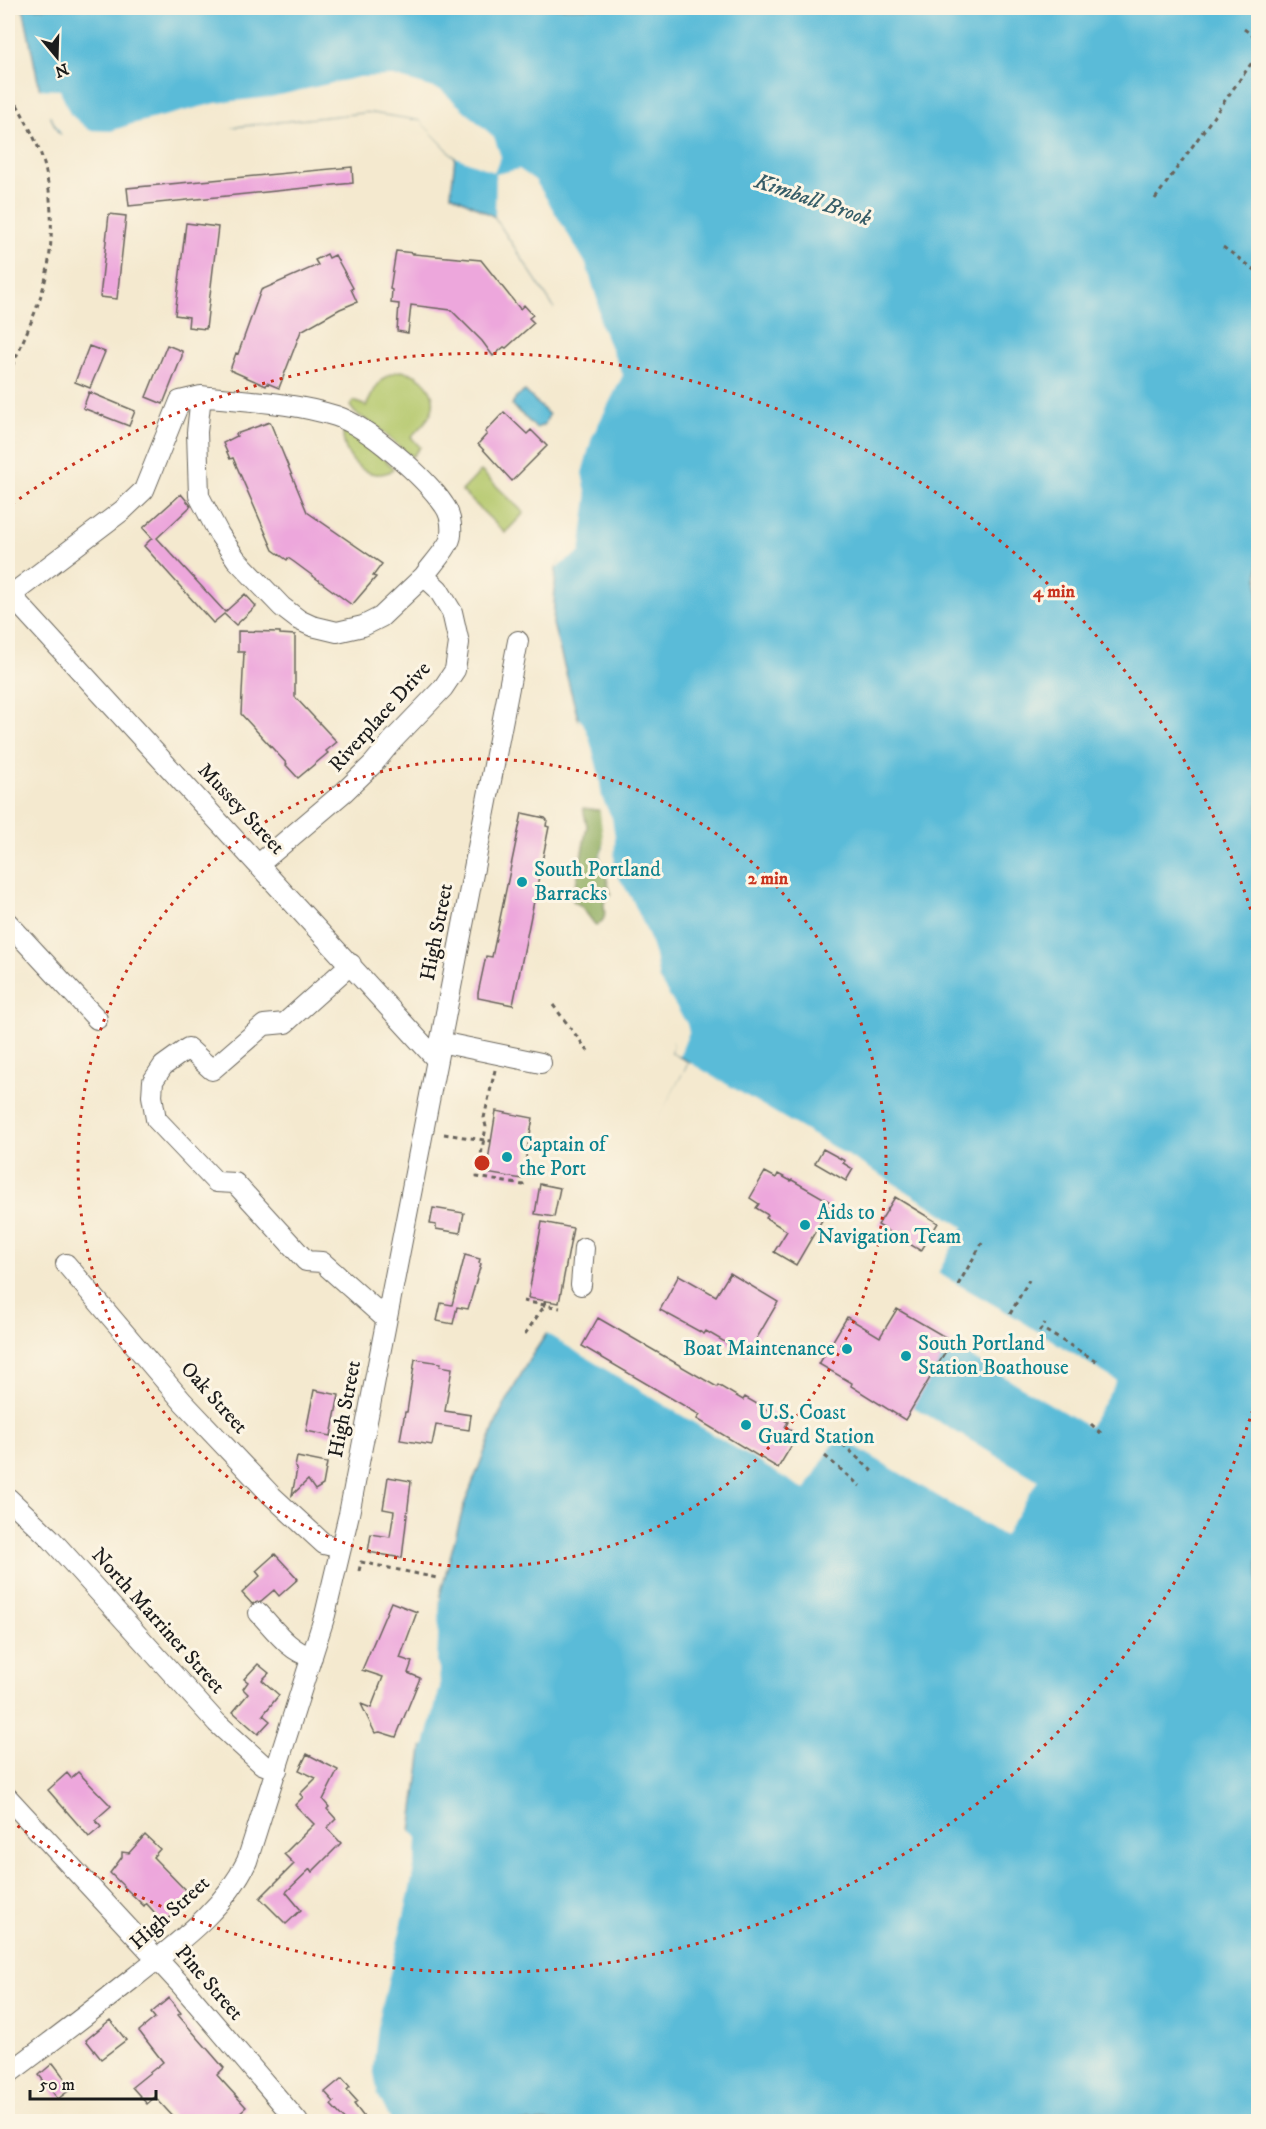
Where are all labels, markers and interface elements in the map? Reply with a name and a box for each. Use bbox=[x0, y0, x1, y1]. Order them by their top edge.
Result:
north arrow bbox=[27, 27, 87, 87]
text: N bbox=[52, 59, 71, 82]
water label: Kimball Brook bbox=[750, 167, 875, 233]
text: 4 min bbox=[1032, 581, 1075, 603]
street label: Riverplace Drive bbox=[324, 656, 437, 778]
street label: Mussey Street bbox=[192, 758, 290, 860]
place label: South Portland Barracks bbox=[534, 857, 661, 907]
text: 2 min bbox=[748, 868, 789, 890]
marker: South Portland Barracks bbox=[515, 875, 529, 889]
street label: High Street bbox=[415, 881, 459, 983]
place label: Captain of the Port bbox=[519, 1132, 609, 1182]
marker: Captain of the Port bbox=[500, 1150, 514, 1164]
centre of rings bbox=[472, 1153, 492, 1173]
place label: Aids to Navigation Team bbox=[817, 1200, 962, 1250]
marker: Aids to Navigation Team bbox=[798, 1218, 812, 1232]
place label: South Portland Station Boathouse bbox=[918, 1331, 1069, 1381]
place label: Boat Maintenance bbox=[683, 1336, 835, 1362]
marker: Boat Maintenance bbox=[840, 1342, 854, 1356]
marker: South Portland Station Boathouse bbox=[899, 1349, 913, 1363]
street label: Oak Street bbox=[175, 1356, 253, 1440]
street label: High Street bbox=[323, 1358, 367, 1460]
place label: U.S. Coast Guard Station bbox=[758, 1400, 874, 1450]
marker: U.S. Coast Guard Station bbox=[739, 1418, 753, 1432]
street label: North Marriner Street bbox=[86, 1543, 231, 1700]
street label: High Street bbox=[125, 1870, 215, 1956]
street label: Pine Street bbox=[169, 1940, 249, 2026]
scale bar bbox=[30, 2063, 156, 2101]
text: 50 m bbox=[39, 2074, 75, 2096]

